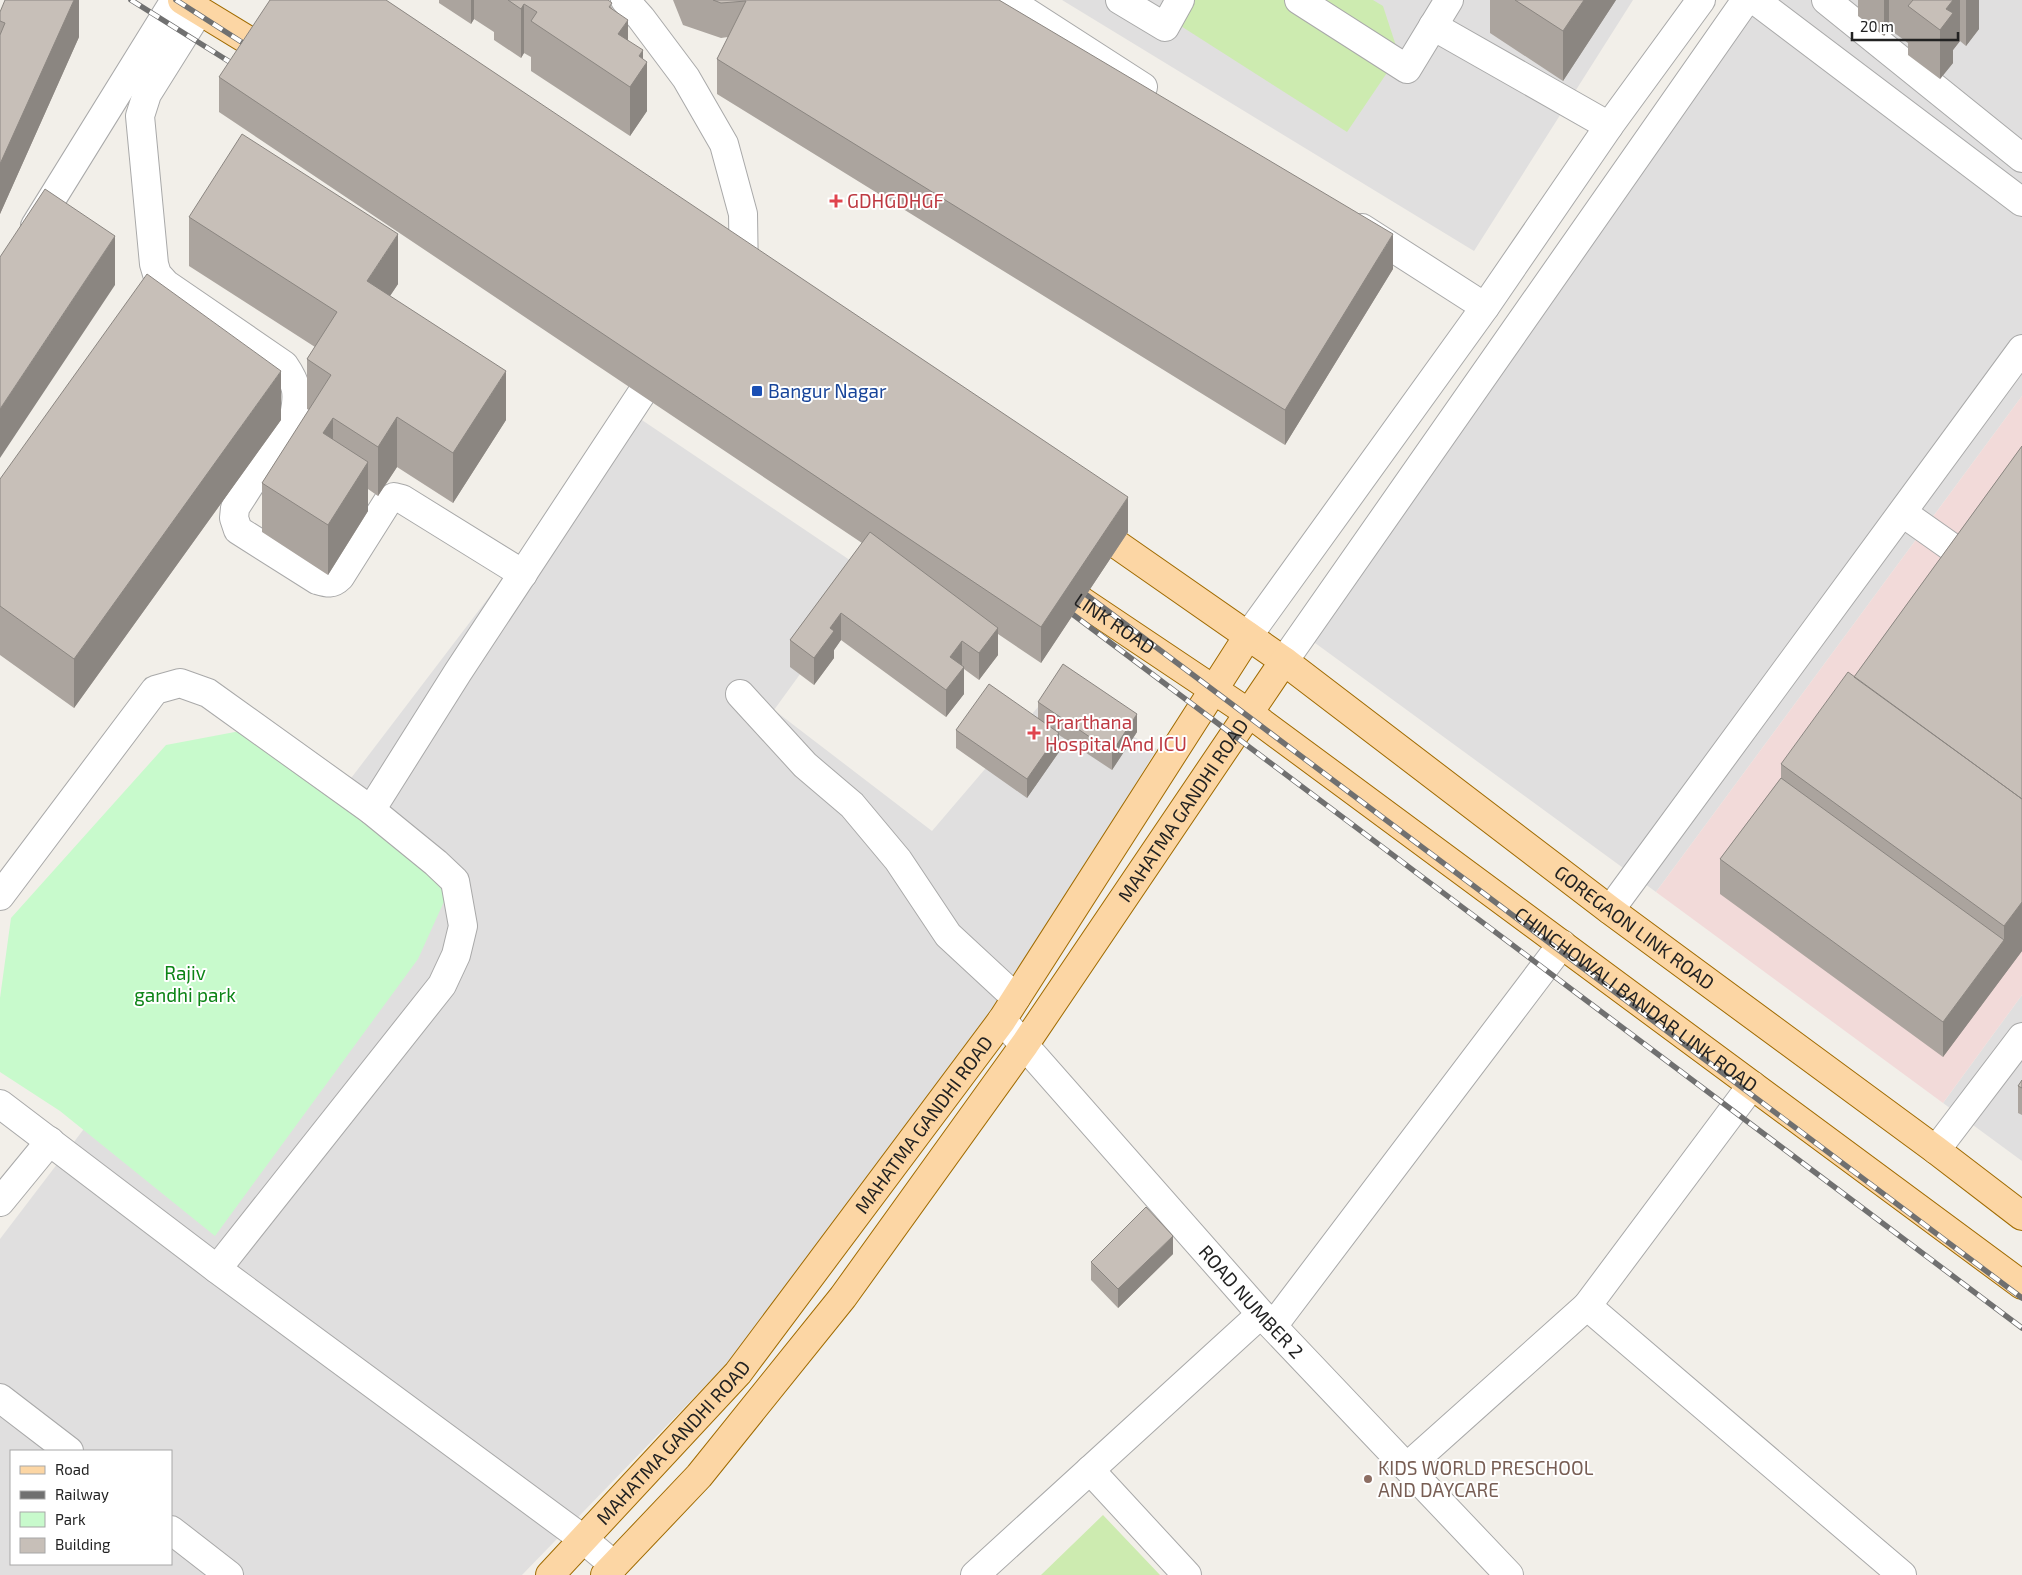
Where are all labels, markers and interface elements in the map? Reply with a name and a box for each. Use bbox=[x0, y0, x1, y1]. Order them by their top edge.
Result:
scale bar bbox=[1852, 10, 1958, 42]
text: 20 m bbox=[1860, 17, 1894, 35]
place label: GDHGDHGF bbox=[847, 189, 944, 212]
marker: GDHGDHGF bbox=[829, 194, 843, 208]
place label: Bangur Nagar bbox=[768, 379, 887, 402]
marker: Bangur Nagar bbox=[750, 384, 764, 398]
street label: LINK ROAD bbox=[1070, 588, 1160, 658]
place label: Prarthana Hospital And ICU bbox=[1045, 710, 1187, 755]
street label: MAHATMA GANDHI ROAD bbox=[1113, 714, 1253, 906]
marker: Prarthana Hospital And ICU bbox=[1027, 726, 1041, 740]
street label: GOREGAON LINK ROAD bbox=[1550, 860, 1719, 994]
street label: CHINCHOWALI BANDAR LINK ROAD bbox=[1510, 902, 1762, 1097]
park label: Rajiv gandhi park bbox=[134, 961, 236, 1006]
street label: MAHATMA GANDHI ROAD bbox=[849, 1031, 997, 1218]
street label: ROAD NUMBER 2 bbox=[1194, 1240, 1309, 1363]
street label: MAHATMA GANDHI ROAD bbox=[591, 1355, 755, 1529]
legend bbox=[10, 1450, 172, 1565]
place label: KIDS WORLD PRESCHOOL AND DAYCARE bbox=[1378, 1456, 1594, 1501]
text: Road bbox=[55, 1460, 90, 1478]
marker: KIDS WORLD PRESCHOOL AND DAYCARE bbox=[1362, 1473, 1374, 1485]
text: Railway bbox=[55, 1485, 109, 1503]
text: Park bbox=[55, 1510, 86, 1528]
text: Building bbox=[55, 1535, 111, 1553]

